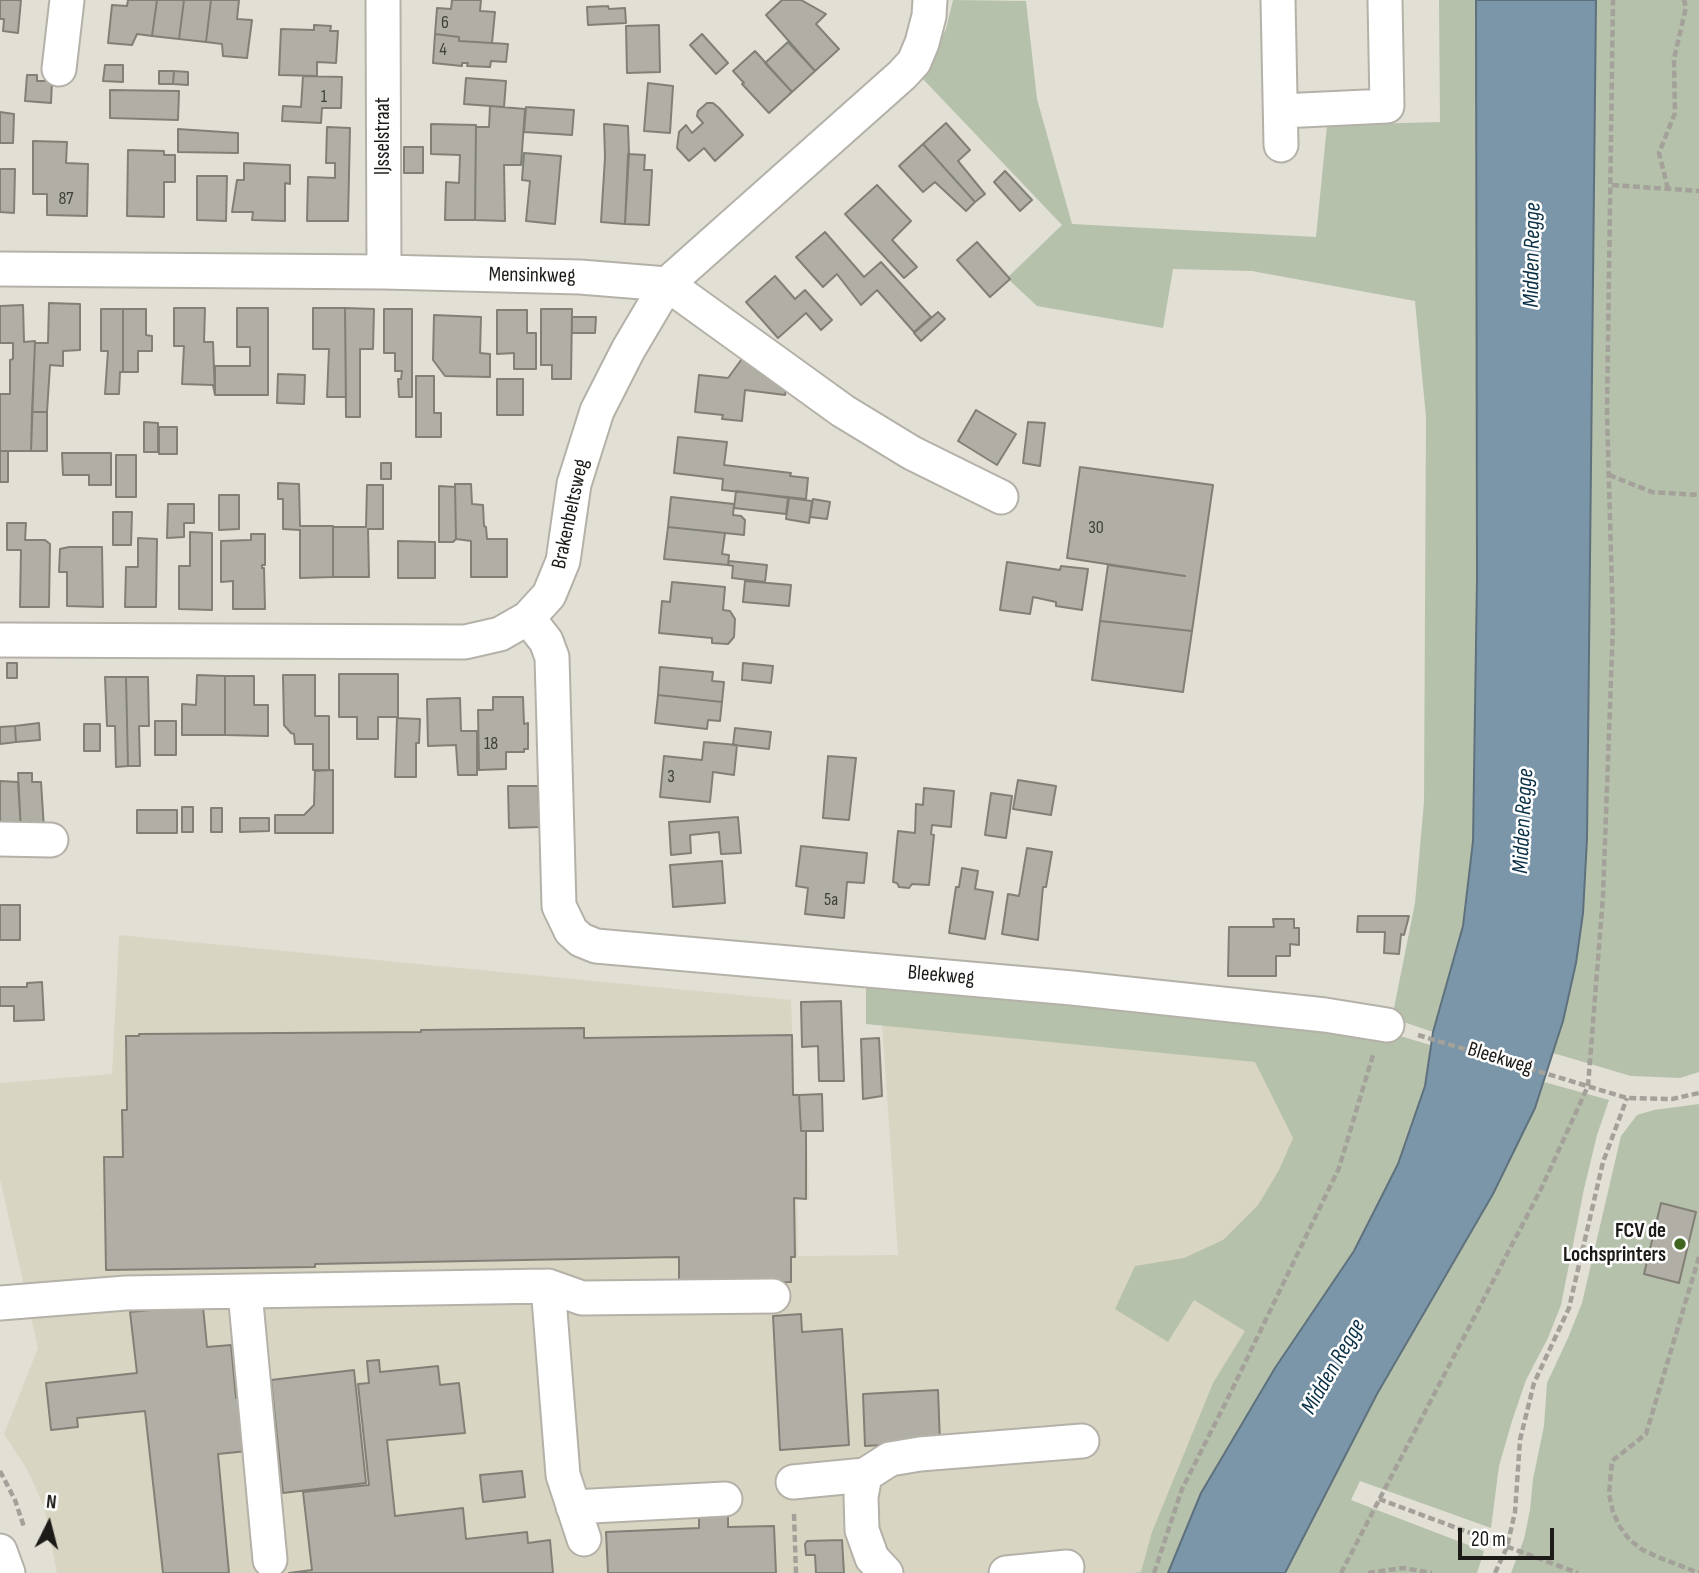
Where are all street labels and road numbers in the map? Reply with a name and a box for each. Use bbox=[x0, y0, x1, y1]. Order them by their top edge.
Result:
street label: IJsselstraat bbox=[371, 97, 397, 175]
street label: Mensinkweg bbox=[488, 263, 576, 289]
street label: Brakenbeltsweg bbox=[547, 457, 595, 571]
street label: Bleekweg bbox=[907, 961, 975, 991]
street label: Bleekweg bbox=[1464, 1037, 1536, 1081]

